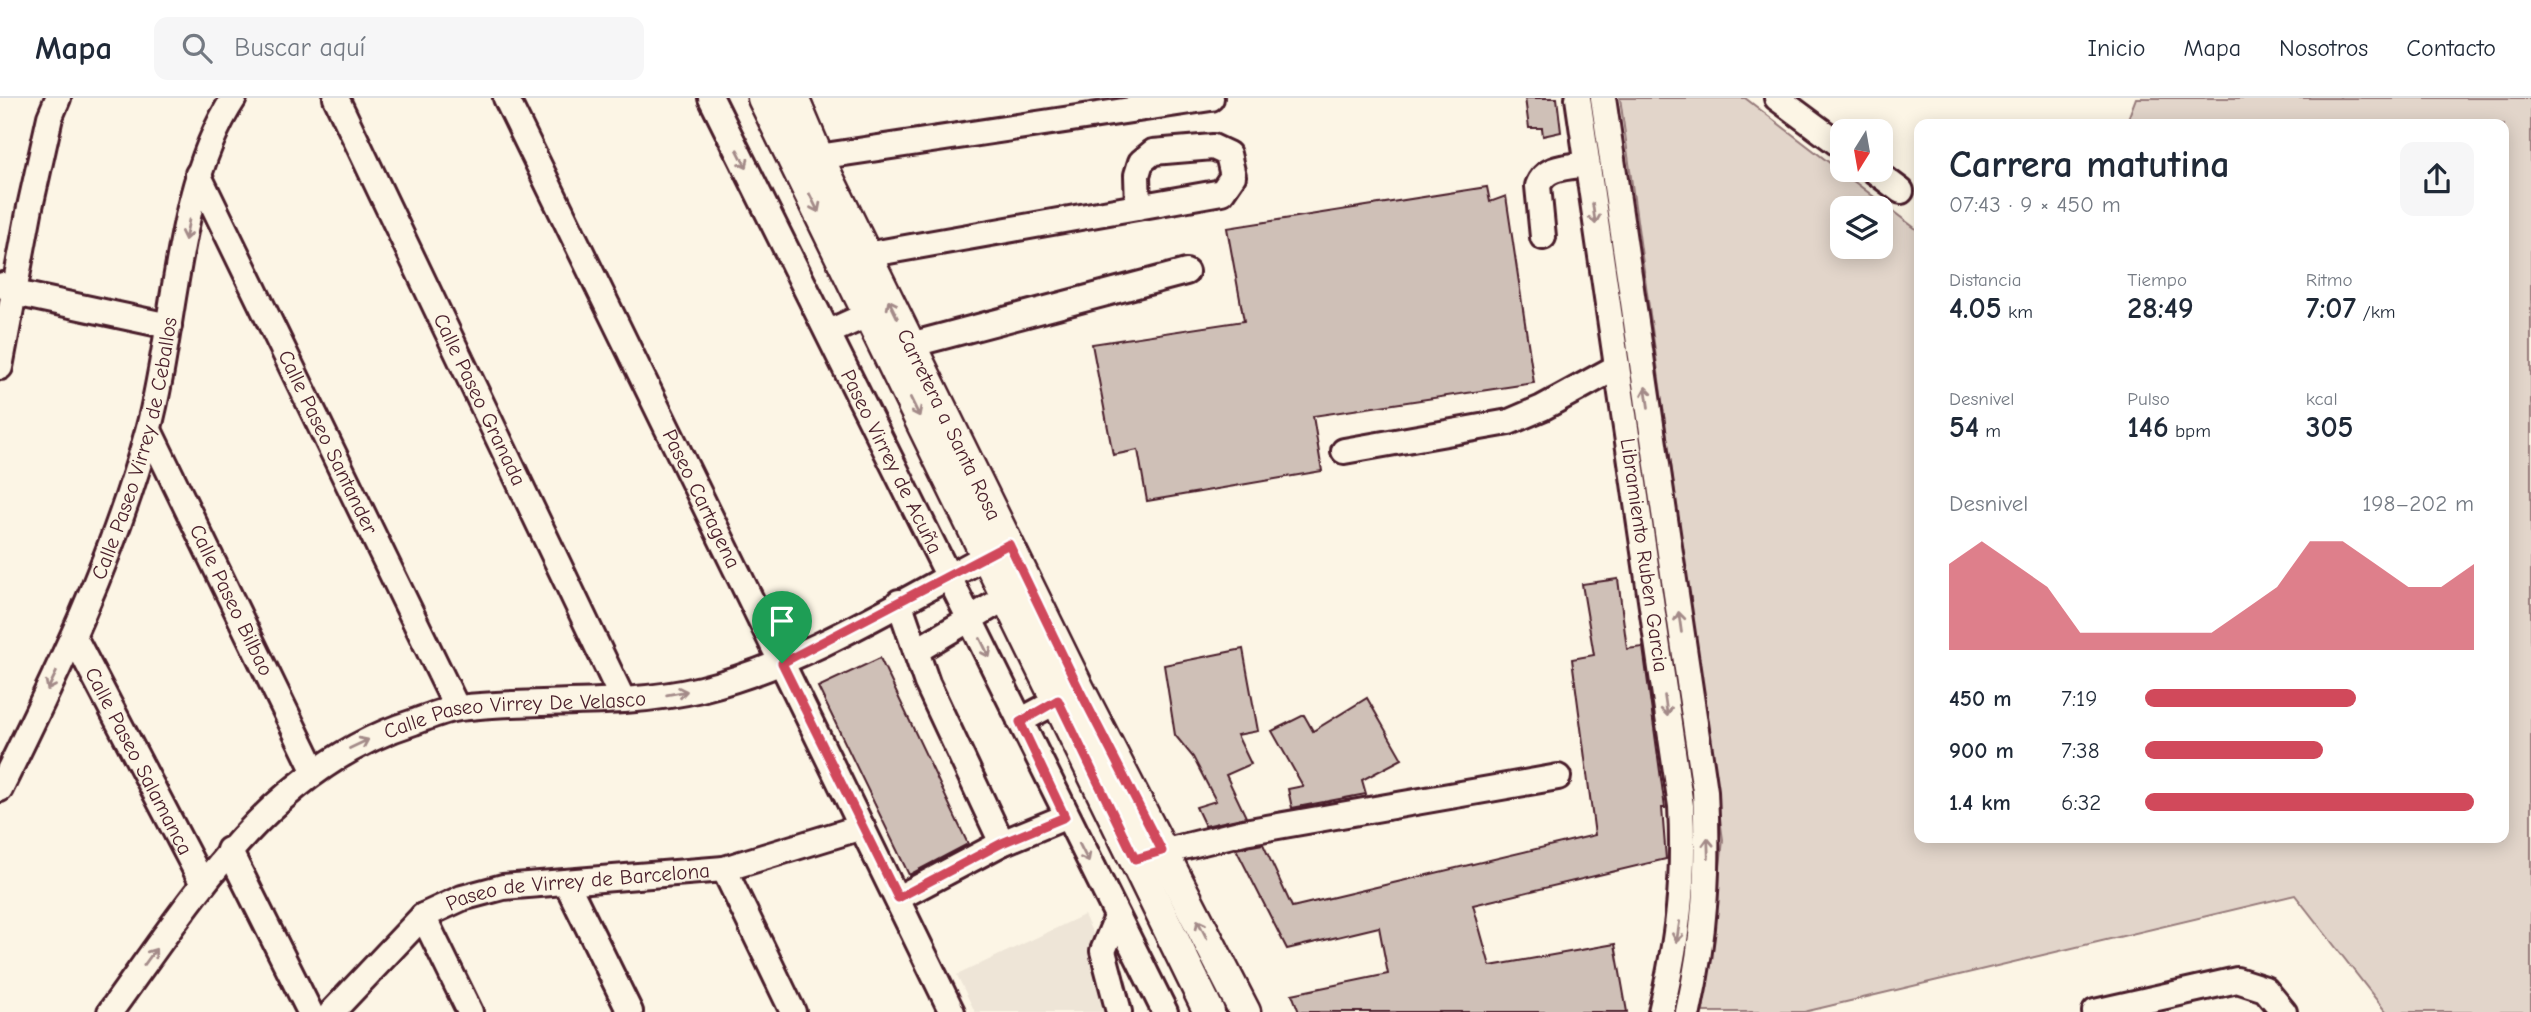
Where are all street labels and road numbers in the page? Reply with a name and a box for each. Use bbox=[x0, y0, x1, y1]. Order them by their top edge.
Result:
street label: Calle Paseo Granada bbox=[428, 310, 531, 489]
street label: Calle Paseo Virrey de Ceballos bbox=[86, 315, 182, 583]
street label: Carretera a Santa Rosa bbox=[892, 325, 1006, 524]
street label: Calle Paseo Santander bbox=[273, 346, 383, 539]
street label: Paseo Virrey de Acuña bbox=[836, 366, 947, 558]
street label: Paseo Cartagena bbox=[658, 425, 746, 572]
street label: Libramiento Ruben Garcia bbox=[1616, 437, 1673, 674]
street label: Calle Paseo Bilbao bbox=[185, 520, 278, 680]
street label: Calle Paseo Salamanca bbox=[80, 663, 198, 859]
street label: Calle Paseo Virrey De Velasco bbox=[380, 686, 647, 744]
street label: Paseo de Virrey de Barcelona bbox=[442, 858, 711, 916]

